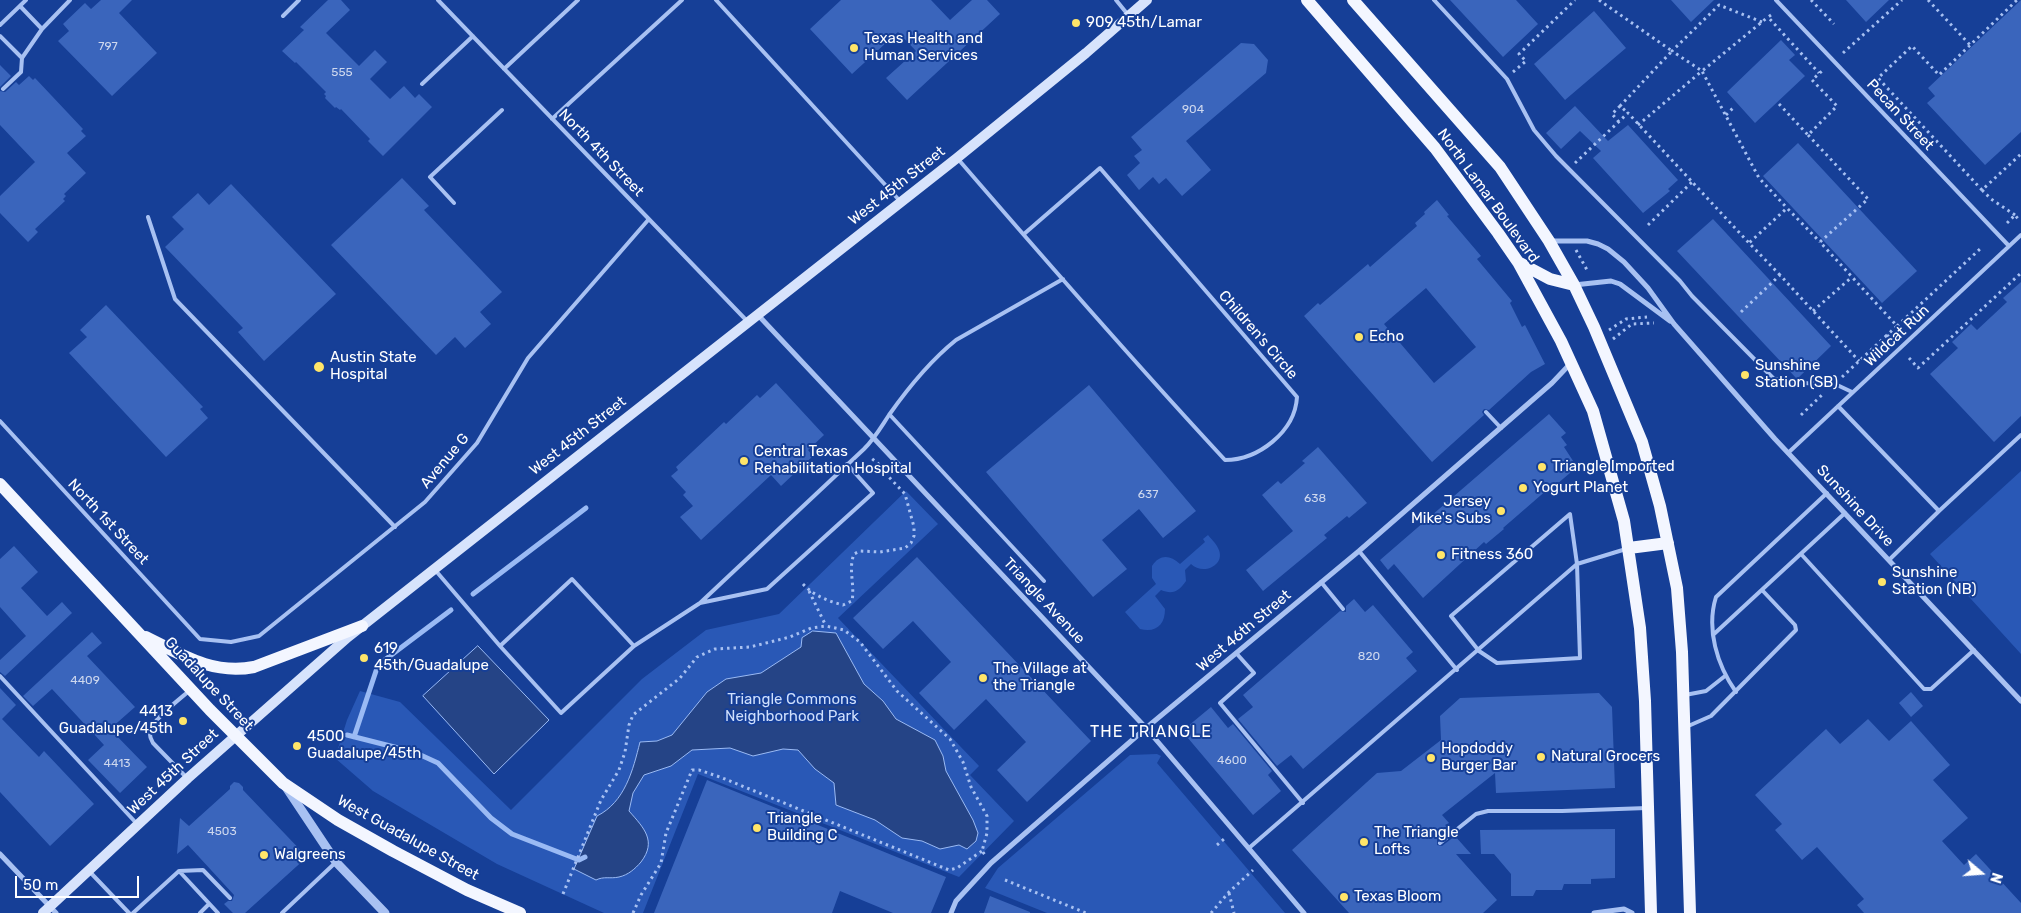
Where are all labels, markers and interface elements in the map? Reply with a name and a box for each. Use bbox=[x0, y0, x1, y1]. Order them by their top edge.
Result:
place label: 909 45th/Lamar bbox=[1086, 14, 1202, 32]
marker: 909 45th/Lamar bbox=[1070, 17, 1082, 29]
place label: Texas Health and Human Services bbox=[864, 30, 983, 65]
house number: 797 bbox=[98, 40, 118, 54]
marker: Texas Health and Human Services bbox=[848, 42, 860, 54]
house number: 555 bbox=[331, 66, 353, 80]
street label: Pecan Street bbox=[1863, 76, 1937, 154]
house number: 904 bbox=[1182, 103, 1204, 117]
street label: North 4th Street bbox=[555, 105, 647, 201]
street label: North Lamar Boulevard bbox=[1433, 125, 1543, 267]
street label: West 45th Street bbox=[845, 143, 949, 229]
street label: Children's Circle bbox=[1215, 287, 1301, 383]
street label: Wildcat Run bbox=[1861, 301, 1933, 371]
place label: Echo bbox=[1369, 328, 1404, 346]
marker: Echo bbox=[1353, 331, 1365, 343]
place label: Austin State Hospital bbox=[330, 349, 417, 384]
place label: Sunshine Station (SB) bbox=[1755, 357, 1838, 392]
marker: Austin State Hospital bbox=[312, 360, 326, 374]
marker: Sunshine Station (SB) bbox=[1739, 369, 1751, 381]
street label: West 45th Street bbox=[526, 393, 630, 479]
street label: Avenue G bbox=[417, 430, 473, 492]
place label: Central Texas Rehabilitation Hospital bbox=[754, 443, 912, 478]
marker: Central Texas Rehabilitation Hospital bbox=[738, 455, 750, 467]
place label: Triangle Imported bbox=[1552, 458, 1675, 476]
marker: Triangle Imported bbox=[1536, 461, 1548, 473]
street label: Sunshine Drive bbox=[1813, 461, 1897, 551]
street label: North 1st Street bbox=[64, 476, 152, 568]
place label: Yogurt Planet bbox=[1533, 479, 1628, 497]
marker: Yogurt Planet bbox=[1517, 482, 1529, 494]
house number: 637 bbox=[1138, 488, 1158, 502]
house number: 638 bbox=[1304, 492, 1326, 506]
place label: Jersey Mike's Subs bbox=[1411, 493, 1491, 528]
marker: Jersey Mike's Subs bbox=[1495, 505, 1507, 517]
place label: Fitness 360 bbox=[1451, 546, 1533, 564]
marker: Fitness 360 bbox=[1435, 549, 1447, 561]
street label: Triangle Avenue bbox=[999, 554, 1089, 648]
place label: Sunshine Station (NB) bbox=[1892, 564, 1976, 599]
marker: Sunshine Station (NB) bbox=[1876, 576, 1888, 588]
street label: West 46th Street bbox=[1193, 586, 1295, 676]
street label: Guadalupe Street bbox=[161, 633, 257, 735]
place label: 619 45th/Guadalupe bbox=[374, 640, 489, 675]
house number: 820 bbox=[1358, 650, 1380, 664]
marker: 619 45th/Guadalupe bbox=[358, 652, 370, 664]
place label: The Village at the Triangle bbox=[993, 660, 1087, 695]
marker: The Village at the Triangle bbox=[977, 672, 989, 684]
house number: 4409 bbox=[70, 674, 100, 688]
park label: Triangle Commons Neighborhood Park bbox=[725, 691, 859, 726]
place label: 4413 Guadalupe/45th bbox=[59, 703, 173, 738]
marker: 4413 Guadalupe/45th bbox=[177, 715, 189, 727]
district label: THE TRIANGLE bbox=[1089, 722, 1213, 742]
street label: West 45th Street bbox=[124, 725, 222, 819]
place label: 4500 Guadalupe/45th bbox=[307, 728, 421, 763]
marker: 4500 Guadalupe/45th bbox=[291, 740, 303, 752]
place label: Hopdoddy Burger Bar bbox=[1441, 740, 1516, 775]
place label: Natural Grocers bbox=[1551, 748, 1660, 766]
marker: Natural Grocers bbox=[1535, 751, 1547, 763]
marker: Hopdoddy Burger Bar bbox=[1425, 752, 1437, 764]
house number: 4600 bbox=[1217, 754, 1247, 768]
house number: 4413 bbox=[103, 757, 131, 771]
street label: West Guadalupe Street bbox=[334, 792, 482, 884]
place label: Triangle Building C bbox=[767, 810, 838, 845]
marker: Triangle Building C bbox=[751, 822, 763, 834]
place label: The Triangle Lofts bbox=[1374, 824, 1459, 859]
house number: 4503 bbox=[207, 825, 237, 839]
marker: The Triangle Lofts bbox=[1358, 836, 1370, 848]
place label: Walgreens bbox=[274, 846, 346, 864]
north arrow bbox=[1956, 848, 2006, 898]
marker: Walgreens bbox=[258, 849, 270, 861]
scale bar bbox=[18, 866, 141, 898]
text: N bbox=[1986, 870, 2005, 885]
text: 50 m bbox=[23, 876, 58, 894]
place label: Texas Bloom bbox=[1354, 888, 1441, 906]
marker: Texas Bloom bbox=[1338, 891, 1350, 903]

